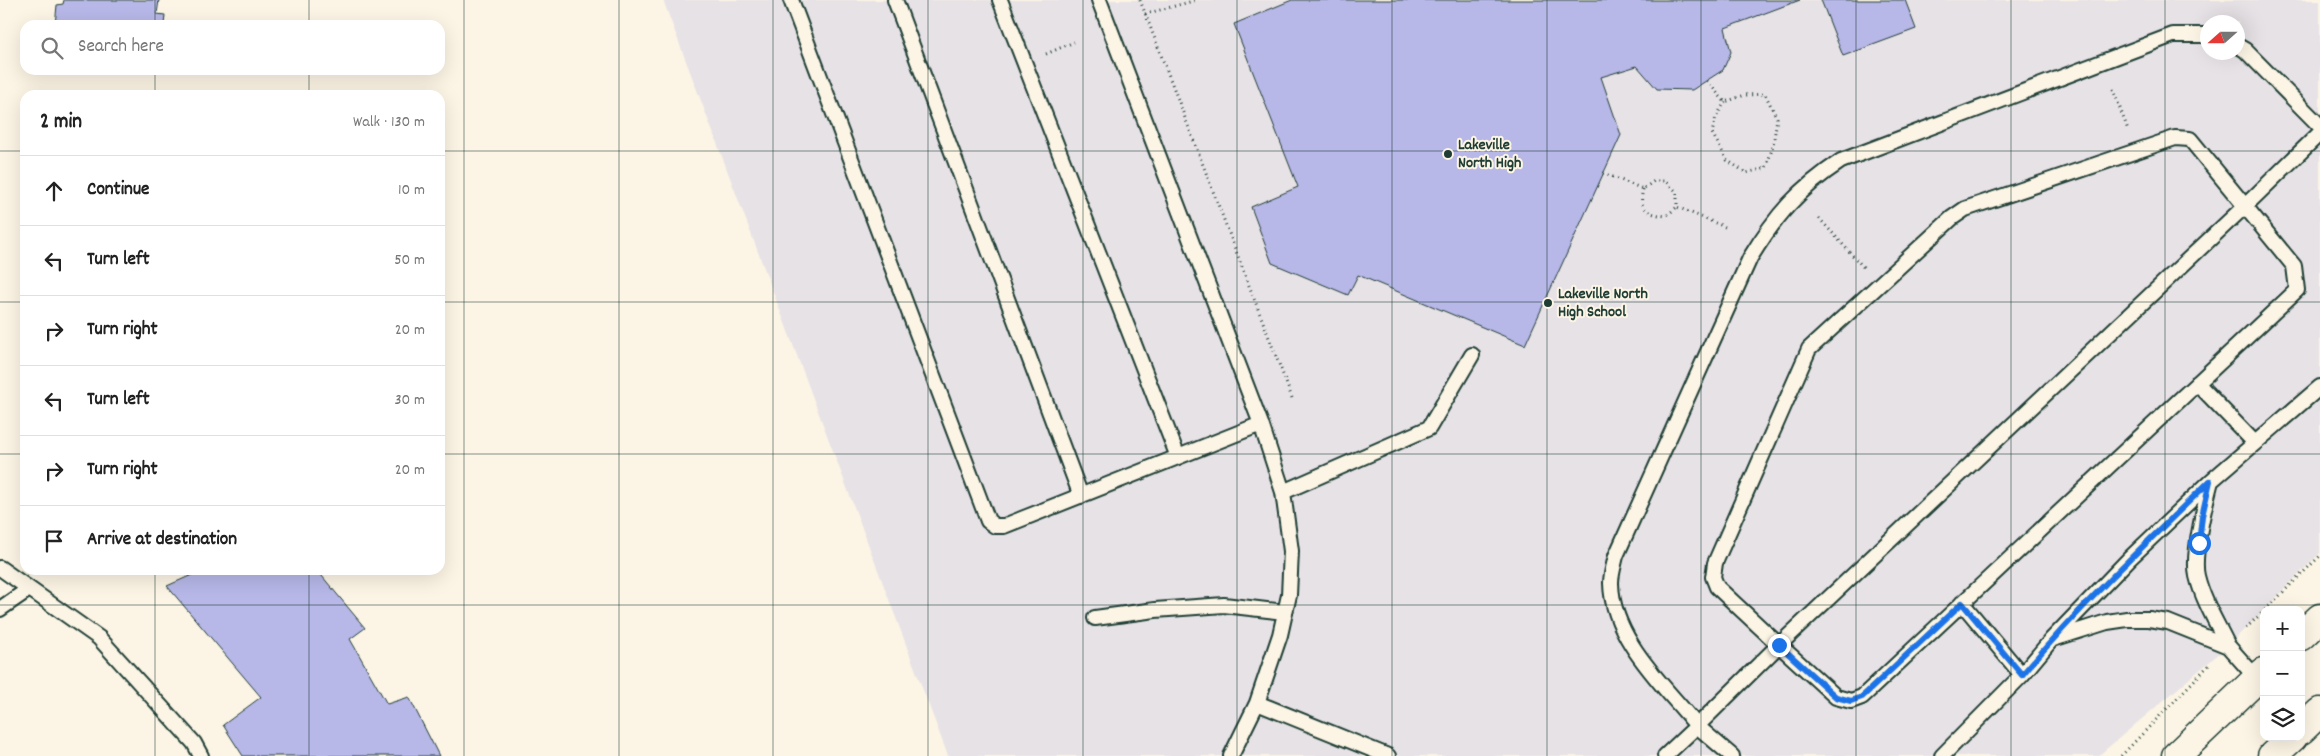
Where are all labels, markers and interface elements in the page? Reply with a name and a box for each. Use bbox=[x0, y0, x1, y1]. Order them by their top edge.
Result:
north arrow bbox=[2200, 15, 2245, 60]
search box bbox=[20, 20, 445, 75]
icon: search bbox=[38, 34, 66, 62]
text: Search here bbox=[78, 34, 164, 61]
text: 2 min bbox=[40, 108, 82, 138]
text: Walk · 130 m bbox=[353, 111, 425, 134]
place label: Lakeville North High bbox=[1458, 134, 1521, 175]
marker: Lakeville North High bbox=[1442, 148, 1454, 160]
icon: ahead bbox=[40, 177, 68, 205]
text: Continue bbox=[87, 177, 149, 204]
text: 10 m bbox=[398, 179, 425, 202]
icon: left bbox=[40, 247, 68, 275]
text: Turn left bbox=[87, 247, 150, 274]
text: 50 m bbox=[394, 249, 425, 272]
place label: Lakeville North High School bbox=[1558, 283, 1648, 324]
marker: Lakeville North High School bbox=[1542, 297, 1554, 309]
icon: right bbox=[40, 317, 68, 345]
text: Turn right bbox=[87, 317, 158, 344]
text: 20 m bbox=[395, 319, 425, 342]
icon: left bbox=[40, 387, 68, 415]
text: Turn left bbox=[87, 387, 150, 414]
text: 30 m bbox=[395, 389, 425, 412]
icon: right bbox=[40, 457, 68, 485]
text: Turn right bbox=[87, 457, 158, 484]
text: 20 m bbox=[395, 459, 425, 482]
icon: arrive bbox=[40, 527, 68, 555]
text: Arrive at destination bbox=[87, 527, 237, 554]
route start bbox=[2188, 532, 2211, 555]
map controls bbox=[2260, 606, 2305, 741]
button: + bbox=[2260, 606, 2305, 651]
route end bbox=[1768, 634, 1791, 657]
button: − bbox=[2260, 651, 2305, 696]
button: layers bbox=[2260, 696, 2305, 741]

